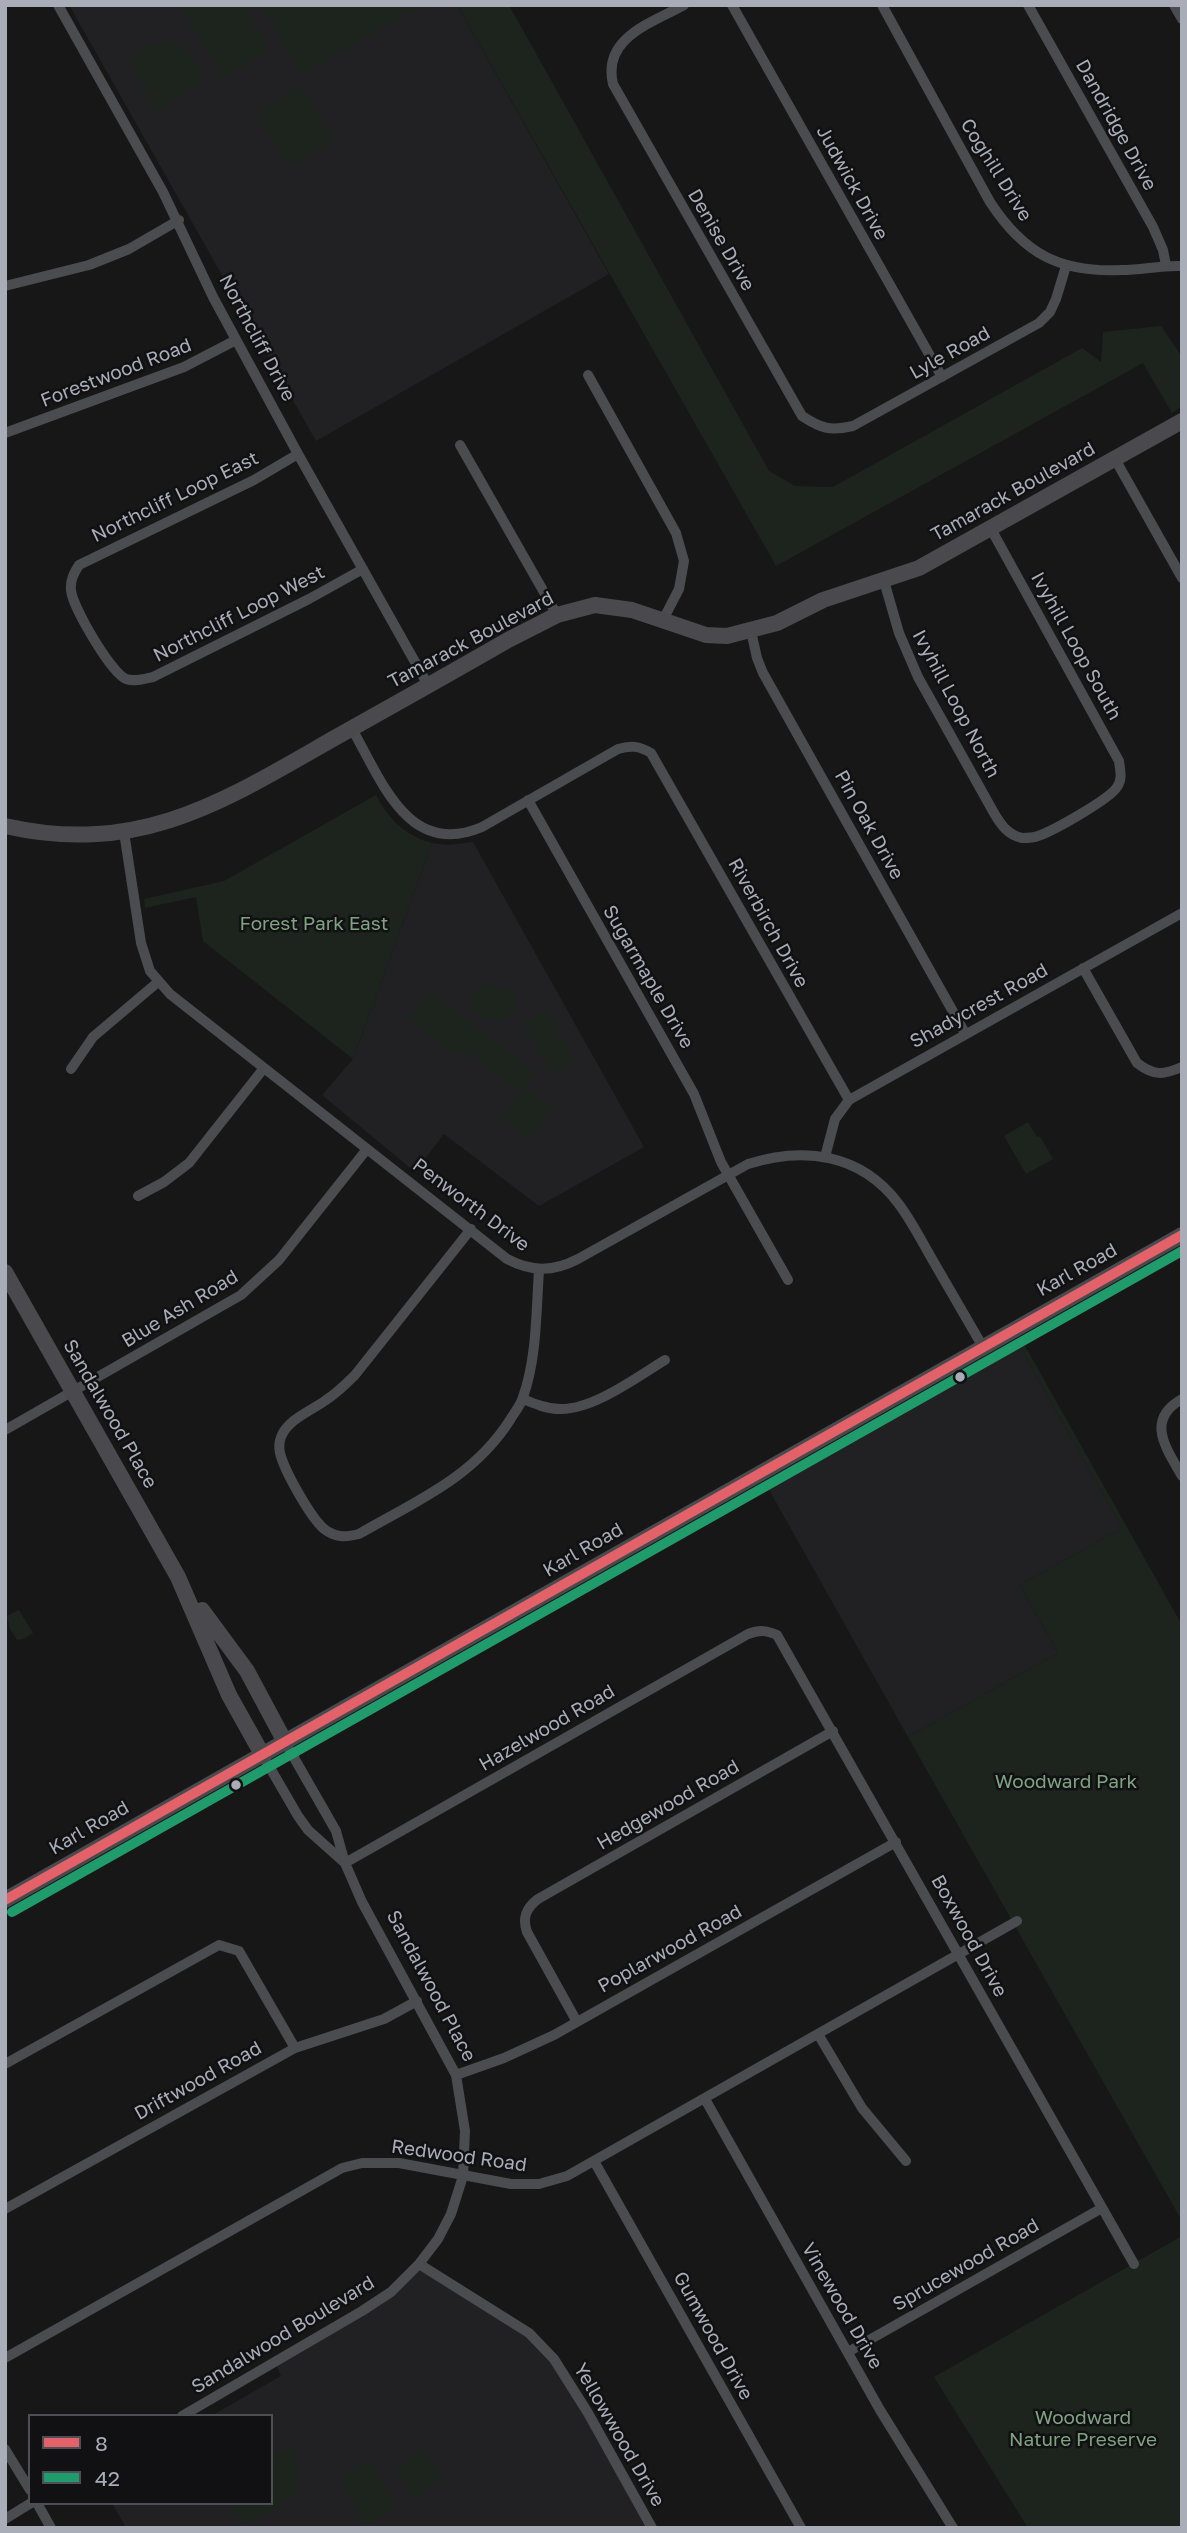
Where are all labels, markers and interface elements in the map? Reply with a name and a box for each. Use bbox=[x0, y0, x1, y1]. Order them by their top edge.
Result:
street label: Dandridge Drive bbox=[1071, 56, 1161, 194]
street label: Coghill Drive bbox=[955, 114, 1037, 226]
street label: Judwick Drive bbox=[811, 122, 893, 244]
street label: Denise Drive bbox=[683, 185, 759, 295]
street label: Northcliff Drive bbox=[214, 271, 300, 405]
street label: Lyle Road bbox=[906, 322, 994, 384]
street label: Forestwood Road bbox=[37, 334, 195, 412]
street label: Tamarack Boulevard bbox=[927, 437, 1099, 547]
street label: Northcliff Loop East bbox=[88, 447, 262, 547]
street label: Northcliff Loop West bbox=[149, 561, 329, 667]
street label: Ivyhill Loop South bbox=[1026, 568, 1126, 724]
street label: Tamarack Boulevard bbox=[384, 587, 558, 693]
street label: Ivyhill Loop North bbox=[907, 626, 1005, 782]
street label: Pin Oak Drive bbox=[830, 766, 908, 884]
street label: Riverbirch Drive bbox=[723, 854, 813, 992]
street label: Sugarmaple Drive bbox=[598, 901, 698, 1053]
park label: Forest Park East bbox=[240, 913, 388, 935]
street label: Shadycrest Road bbox=[906, 959, 1052, 1053]
street label: Penworth Drive bbox=[408, 1154, 534, 1256]
street label: Karl Road bbox=[1033, 1239, 1121, 1301]
street label: Blue Ash Road bbox=[118, 1265, 242, 1353]
street label: Sandalwood Place bbox=[58, 1336, 162, 1492]
unlabelled marker bbox=[953, 1370, 967, 1384]
street label: Karl Road bbox=[539, 1518, 627, 1582]
street label: Hazelwood Road bbox=[475, 1680, 619, 1776]
street label: Hedgewood Road bbox=[593, 1755, 743, 1855]
park label: Woodward Park bbox=[995, 1771, 1137, 1793]
unlabelled marker bbox=[229, 1778, 243, 1792]
street label: Karl Road bbox=[45, 1796, 133, 1860]
street label: Boxwood Drive bbox=[926, 1871, 1012, 2001]
street label: Poplarwood Road bbox=[594, 1900, 746, 1998]
street label: Sandalwood Place bbox=[382, 1906, 480, 2066]
street label: Driftwood Road bbox=[131, 2037, 265, 2125]
street label: Redwood Road bbox=[390, 2135, 528, 2177]
street label: Sprucewood Road bbox=[889, 2214, 1043, 2316]
street label: Vinewood Drive bbox=[797, 2239, 887, 2373]
street label: Gumwood Drive bbox=[668, 2268, 758, 2404]
street label: Sandalwood Boulevard bbox=[187, 2271, 379, 2399]
street label: Yellowwood Drive bbox=[569, 2359, 669, 2511]
park label: Woodward Nature Preserve bbox=[1009, 2407, 1157, 2451]
legend bbox=[28, 2414, 273, 2505]
text: 8 bbox=[95, 2430, 108, 2456]
text: 42 bbox=[95, 2465, 120, 2491]

